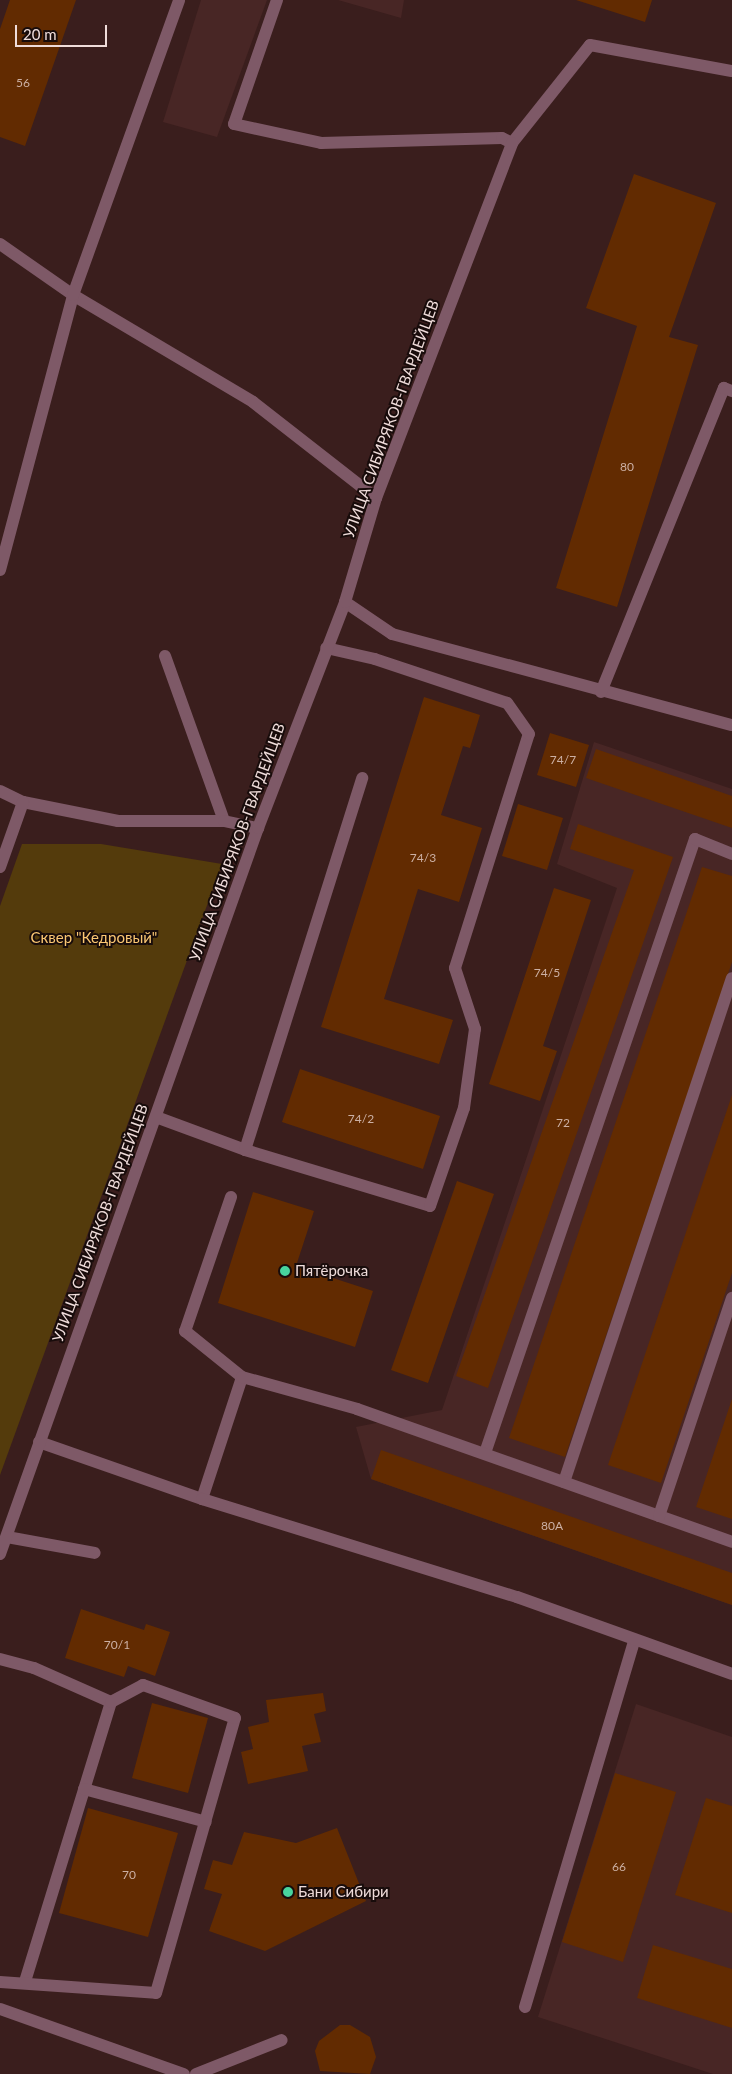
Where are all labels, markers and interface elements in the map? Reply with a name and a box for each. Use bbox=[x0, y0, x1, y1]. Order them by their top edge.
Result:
scale bar bbox=[18, 15, 110, 47]
text: 20 m bbox=[23, 25, 57, 43]
house number: 56 bbox=[16, 76, 30, 90]
street label: УЛИЦА СИБИРЯКОВ-ГВАРДЕЙЦЕВ bbox=[339, 297, 443, 541]
house number: 80 bbox=[620, 460, 634, 474]
street label: УЛИЦА СИБИРЯКОВ-ГВАРДЕЙЦЕВ bbox=[185, 720, 289, 964]
house number: 74/7 bbox=[550, 753, 576, 767]
house number: 74/3 bbox=[410, 851, 436, 865]
park label: Сквер "Кедровый" bbox=[31, 929, 157, 947]
house number: 74/5 bbox=[534, 966, 560, 980]
street label: УЛИЦА СИБИРЯКОВ-ГВАРДЕЙЦЕВ bbox=[48, 1101, 152, 1345]
house number: 74/2 bbox=[348, 1112, 374, 1126]
house number: 72 bbox=[556, 1116, 570, 1130]
place label: Пятёрочка bbox=[295, 1262, 368, 1280]
marker: Пятёрочка bbox=[279, 1265, 291, 1277]
house number: 80А bbox=[541, 1519, 563, 1533]
house number: 70/1 bbox=[104, 1638, 130, 1652]
house number: 66 bbox=[612, 1860, 626, 1874]
house number: 70 bbox=[122, 1868, 136, 1882]
place label: Бани Сибири bbox=[298, 1883, 389, 1901]
marker: Бани Сибири bbox=[282, 1886, 294, 1898]

